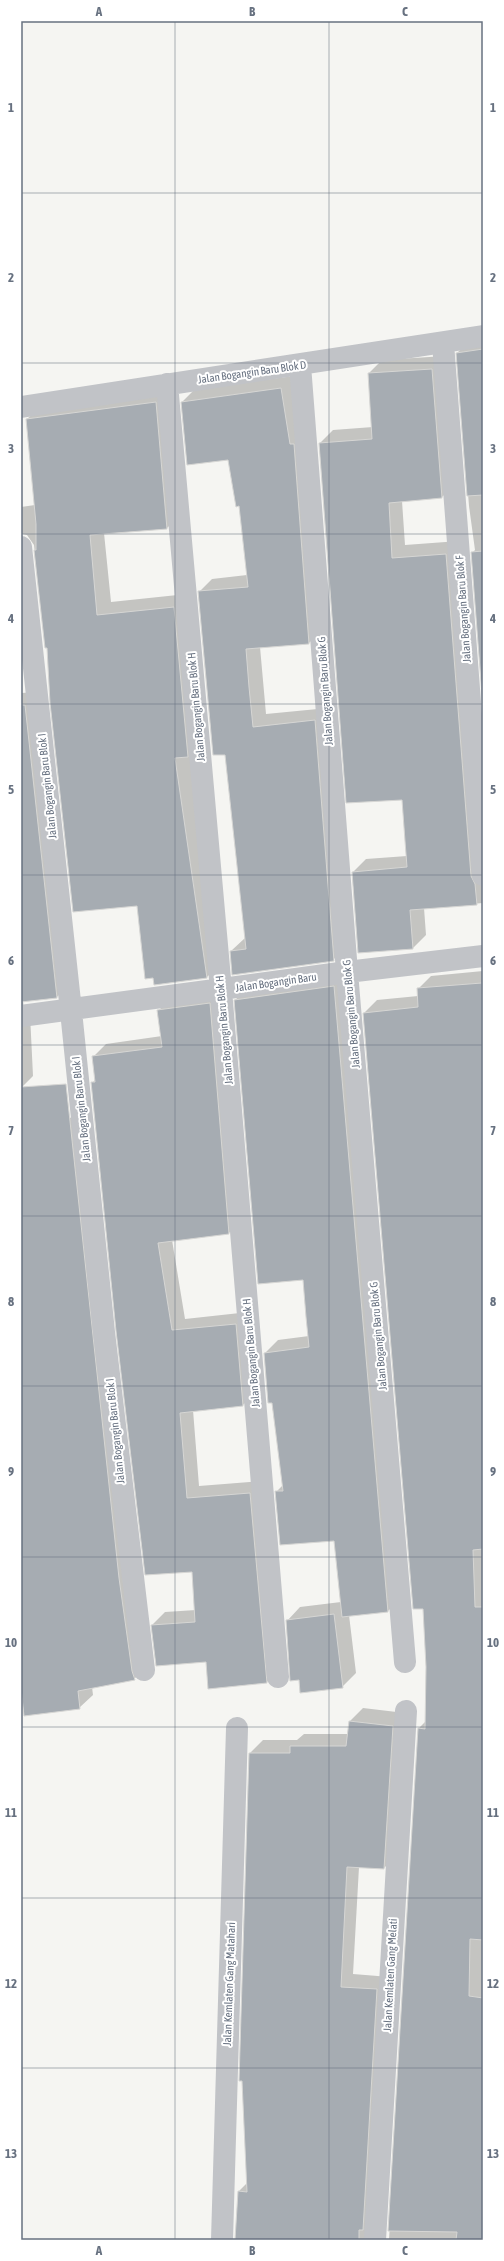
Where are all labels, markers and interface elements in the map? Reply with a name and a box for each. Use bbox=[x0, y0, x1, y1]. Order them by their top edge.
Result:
text: A bbox=[95, 4, 103, 19]
text: B bbox=[249, 4, 256, 19]
text: C bbox=[402, 4, 408, 19]
text: 1 bbox=[8, 100, 14, 115]
text: 1 bbox=[490, 100, 496, 115]
text: 2 bbox=[8, 270, 14, 285]
text: 2 bbox=[490, 270, 496, 285]
street label: Jalan Bogangin Baru Blok D bbox=[197, 358, 307, 386]
text: 3 bbox=[8, 441, 14, 456]
text: 3 bbox=[490, 441, 496, 456]
street label: Jalan Bogangin Baru Blok F bbox=[453, 554, 473, 663]
text: 4 bbox=[7, 611, 14, 626]
text: 4 bbox=[489, 611, 496, 626]
street label: Jalan Bogangin Baru Blok G bbox=[315, 636, 335, 746]
street label: Jalan Bogangin Baru Blok H bbox=[185, 652, 207, 762]
street label: Jalan Bogangin Baru Blok I bbox=[36, 733, 58, 839]
text: 5 bbox=[8, 782, 14, 797]
text: 5 bbox=[490, 782, 496, 797]
text: 6 bbox=[8, 953, 14, 968]
text: 6 bbox=[490, 953, 496, 968]
street label: Jalan Bogangin Baru Blok G bbox=[340, 959, 362, 1069]
street label: Jalan Bogangin Baru bbox=[235, 970, 317, 994]
street label: Jalan Bogangin Baru Blok H bbox=[213, 975, 235, 1085]
street label: Jalan Bogangin Baru Blok I bbox=[70, 1056, 92, 1162]
text: 7 bbox=[8, 1123, 14, 1138]
text: 7 bbox=[490, 1123, 496, 1138]
street label: Jalan Bogangin Baru Blok G bbox=[367, 1281, 389, 1391]
text: 8 bbox=[8, 1294, 14, 1309]
text: 8 bbox=[490, 1294, 496, 1309]
street label: Jalan Bogangin Baru Blok H bbox=[240, 1298, 262, 1408]
street label: Jalan Bogangin Baru Blok I bbox=[104, 1378, 126, 1484]
text: 9 bbox=[8, 1464, 14, 1479]
text: 9 bbox=[490, 1464, 496, 1479]
text: 10 bbox=[5, 1635, 17, 1650]
text: 10 bbox=[487, 1635, 499, 1650]
text: 11 bbox=[5, 1805, 17, 1820]
text: 11 bbox=[487, 1805, 499, 1820]
street label: Jalan Kemlaten Gang Melati bbox=[381, 1918, 399, 2032]
street label: Jalan Kemlaten Gang Matahari bbox=[221, 1922, 237, 2046]
text: 12 bbox=[5, 1976, 17, 1991]
text: 12 bbox=[487, 1976, 499, 1991]
text: 13 bbox=[5, 2146, 17, 2161]
text: 13 bbox=[487, 2146, 499, 2161]
text: A bbox=[95, 2243, 103, 2258]
text: B bbox=[249, 2243, 256, 2258]
text: C bbox=[402, 2243, 408, 2258]

